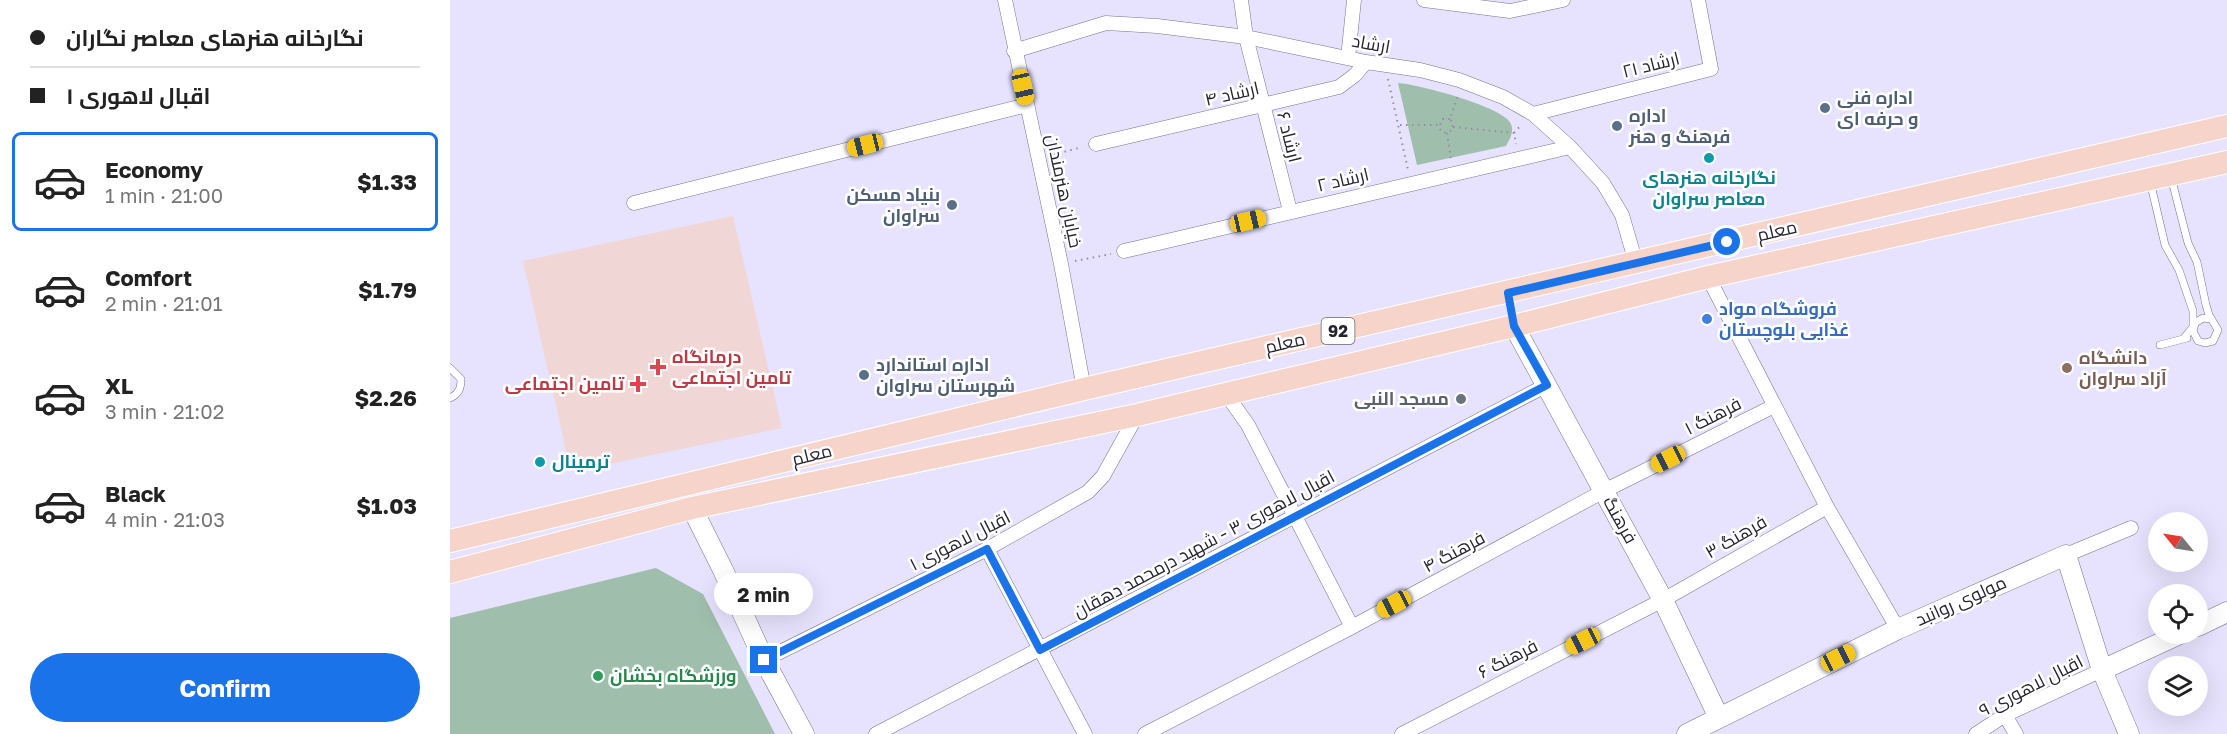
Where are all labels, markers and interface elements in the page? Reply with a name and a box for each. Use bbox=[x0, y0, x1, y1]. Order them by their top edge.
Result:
text: نگارخانه هنرهای معاصر نگاران bbox=[66, 24, 364, 51]
street label: ارشاد bbox=[1350, 29, 1392, 58]
street label: ارشاد ۲۱ bbox=[1620, 46, 1682, 83]
car bbox=[1010, 67, 1036, 107]
street label: ارشاد ۴ bbox=[1203, 76, 1261, 111]
text: اقبال لاهوری ۱ bbox=[66, 82, 210, 109]
place label: اداره فنی و حرفه ای bbox=[1837, 86, 1919, 130]
marker: اداره فنی و حرفه ای bbox=[1818, 101, 1832, 115]
place label: اداره فرهنگ و هنر bbox=[1628, 104, 1730, 148]
street label: ارشاد ۶ bbox=[1272, 109, 1307, 165]
marker: اداره فرهنگ و هنر bbox=[1610, 119, 1624, 133]
car bbox=[845, 132, 885, 158]
street label: خیابان هنرمندان bbox=[1041, 132, 1088, 250]
marker: نگارخانه هنرهای معاصر سراوان bbox=[1702, 151, 1716, 165]
icon: car bbox=[33, 155, 87, 209]
text: Economy bbox=[105, 156, 203, 183]
street label: ارشاد ۲ bbox=[1315, 162, 1371, 197]
place label: نگارخانه هنرهای معاصر سراوان bbox=[1642, 166, 1776, 210]
text: $1.33 bbox=[357, 168, 417, 195]
text: 1 min · 21:00 bbox=[105, 183, 223, 207]
place label: بنیاد مسکن سراوان bbox=[847, 183, 940, 227]
marker: بنیاد مسکن سراوان bbox=[945, 198, 959, 212]
car bbox=[1228, 208, 1268, 234]
street label: معلم bbox=[1755, 215, 1799, 247]
route start bbox=[1713, 228, 1740, 255]
icon: car bbox=[33, 263, 87, 317]
text: Comfort bbox=[105, 264, 192, 291]
text: $1.79 bbox=[358, 276, 417, 303]
text: 2 min · 21:01 bbox=[105, 291, 222, 315]
place label: فروشگاه مواد غذایی بلوچستان bbox=[1719, 297, 1850, 342]
marker: فروشگاه مواد غذایی بلوچستان bbox=[1700, 312, 1714, 326]
road number: 92 bbox=[1322, 318, 1354, 344]
street label: معلم bbox=[1263, 327, 1307, 359]
place label: درمانگاه تامین اجتماعی bbox=[672, 345, 792, 389]
place label: دانشگاه آزاد سراوان bbox=[2079, 346, 2167, 390]
place label: اداره استاندارد شهرستان سراوان bbox=[876, 353, 1015, 397]
marker: درمانگاه تامین اجتماعی bbox=[649, 358, 667, 376]
marker: دانشگاه آزاد سراوان bbox=[2060, 361, 2074, 375]
marker: اداره استاندارد شهرستان سراوان bbox=[857, 368, 871, 382]
icon: car bbox=[33, 371, 87, 425]
text: XL bbox=[105, 372, 133, 399]
place label: تامین اجتماعی bbox=[505, 372, 624, 395]
marker: تامین اجتماعی bbox=[629, 375, 647, 393]
text: $2.26 bbox=[354, 384, 417, 411]
place label: مسجد النبی bbox=[1354, 387, 1449, 410]
marker: مسجد النبی bbox=[1454, 392, 1468, 406]
street label: فرهنگ ۱ bbox=[1681, 392, 1745, 440]
text: 3 min · 21:02 bbox=[105, 399, 224, 423]
street label: معلم bbox=[789, 438, 835, 472]
car bbox=[1648, 443, 1688, 475]
place label: ترمینال bbox=[552, 450, 610, 473]
marker: ترمینال bbox=[533, 455, 547, 469]
street label: اقبال لاهوری ۳ - شهید درمحمد دهقان bbox=[1069, 465, 1338, 622]
icon: car bbox=[33, 479, 87, 533]
text: Black bbox=[105, 480, 166, 507]
text: $1.03 bbox=[356, 492, 417, 519]
street label: فرهنگ bbox=[1598, 492, 1643, 547]
street label: اقبال لاهوری ۱ bbox=[905, 505, 1014, 576]
text: 4 min · 21:03 bbox=[105, 507, 225, 531]
street label: فرهنگ ۳ bbox=[1701, 510, 1771, 563]
north arrow bbox=[2148, 512, 2208, 572]
map controls bbox=[2148, 512, 2208, 716]
street label: فرهنگ ۴ bbox=[1419, 526, 1489, 577]
street label: مولوی روانبد bbox=[1912, 570, 2010, 631]
callout: 2 min bbox=[714, 573, 814, 615]
text: 2 min bbox=[737, 582, 790, 606]
button: locate bbox=[2148, 584, 2208, 644]
car bbox=[1374, 588, 1414, 620]
car bbox=[1563, 625, 1603, 657]
street label: فرهنگ ۶ bbox=[1474, 634, 1541, 683]
car bbox=[1818, 642, 1858, 674]
route end bbox=[750, 646, 777, 673]
street label: اقبال لاهوری ۹ bbox=[1975, 649, 2087, 722]
button: Confirm bbox=[30, 653, 420, 722]
button: layers bbox=[2148, 656, 2208, 716]
place label: ورزشگاه بخشان bbox=[610, 664, 737, 687]
marker: ورزشگاه بخشان bbox=[591, 669, 605, 683]

